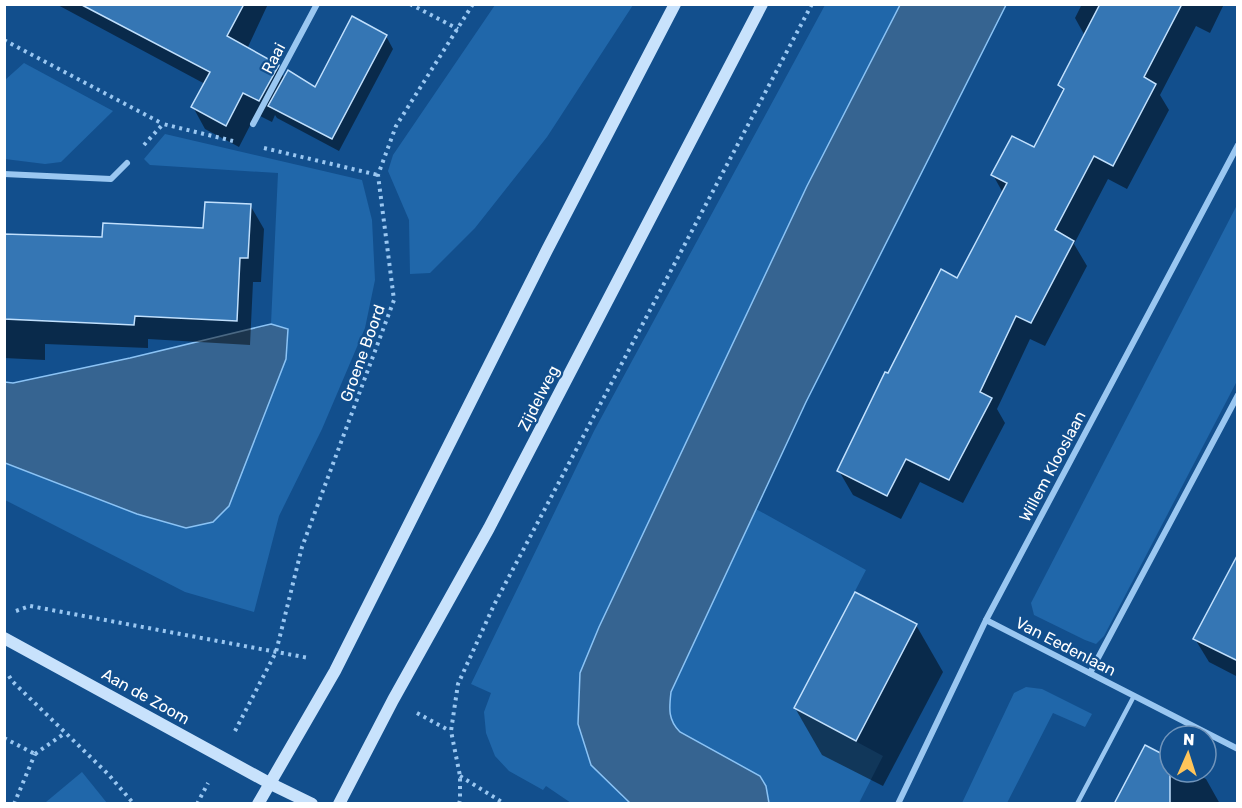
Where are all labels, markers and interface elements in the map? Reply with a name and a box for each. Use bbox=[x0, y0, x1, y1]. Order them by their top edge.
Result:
street label: Raai bbox=[258, 40, 289, 77]
street label: Groene Boord bbox=[336, 302, 389, 404]
street label: Zijdelweg bbox=[514, 362, 563, 434]
street label: Willem Klooslaan bbox=[1015, 408, 1090, 525]
street label: Van Eedenlaan bbox=[1012, 613, 1119, 680]
street label: Aan de Zoom bbox=[99, 664, 193, 728]
north arrow bbox=[1158, 724, 1218, 784]
text: N bbox=[1183, 730, 1195, 749]

